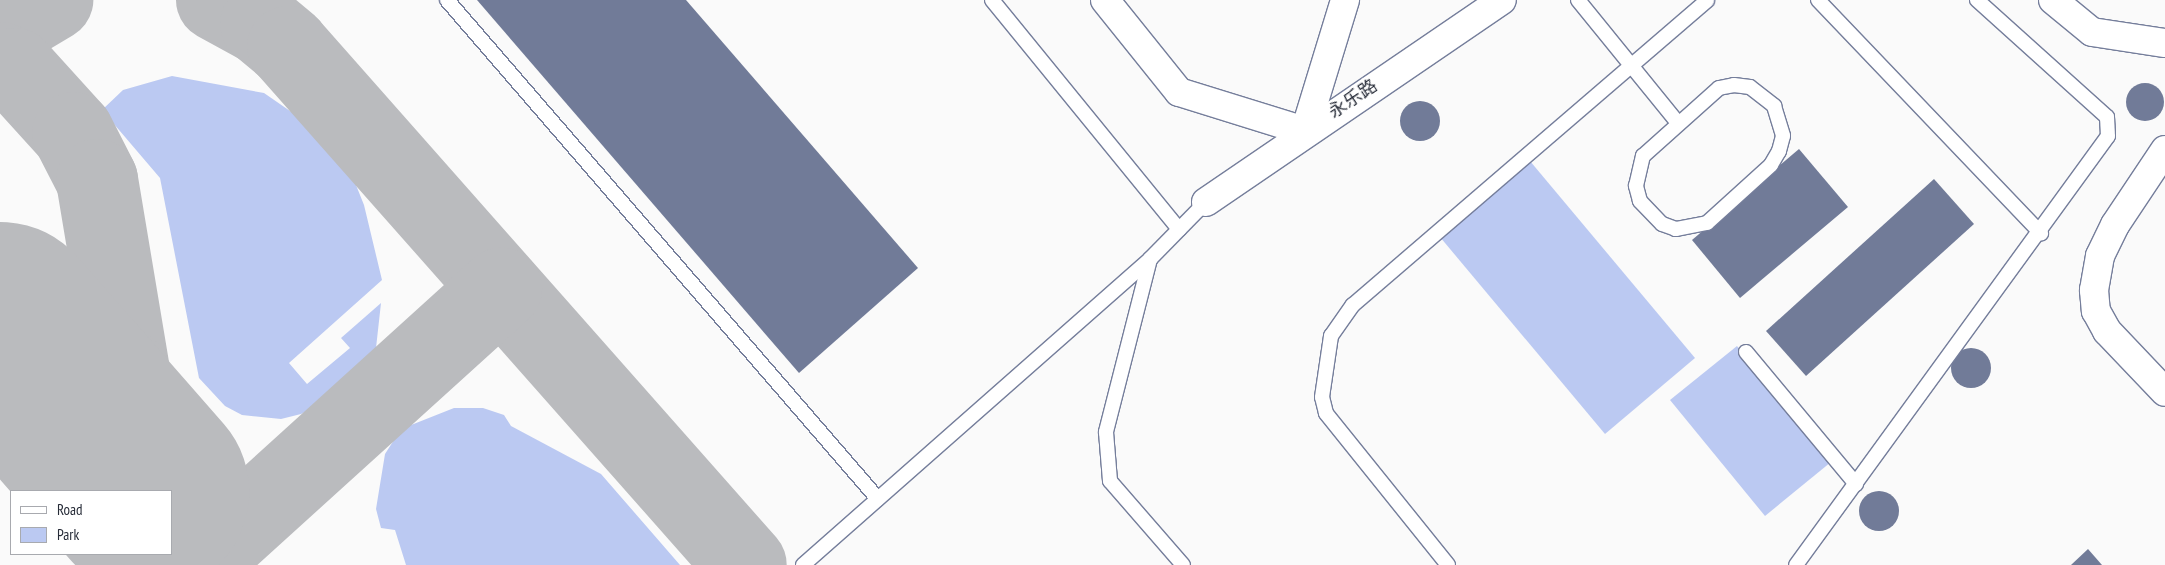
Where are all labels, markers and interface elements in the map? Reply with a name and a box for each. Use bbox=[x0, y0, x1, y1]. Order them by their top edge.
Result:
street label: 永乐路 bbox=[1325, 75, 1381, 123]
legend bbox=[10, 490, 172, 555]
text: Road bbox=[57, 500, 83, 519]
text: Park bbox=[57, 525, 79, 544]

